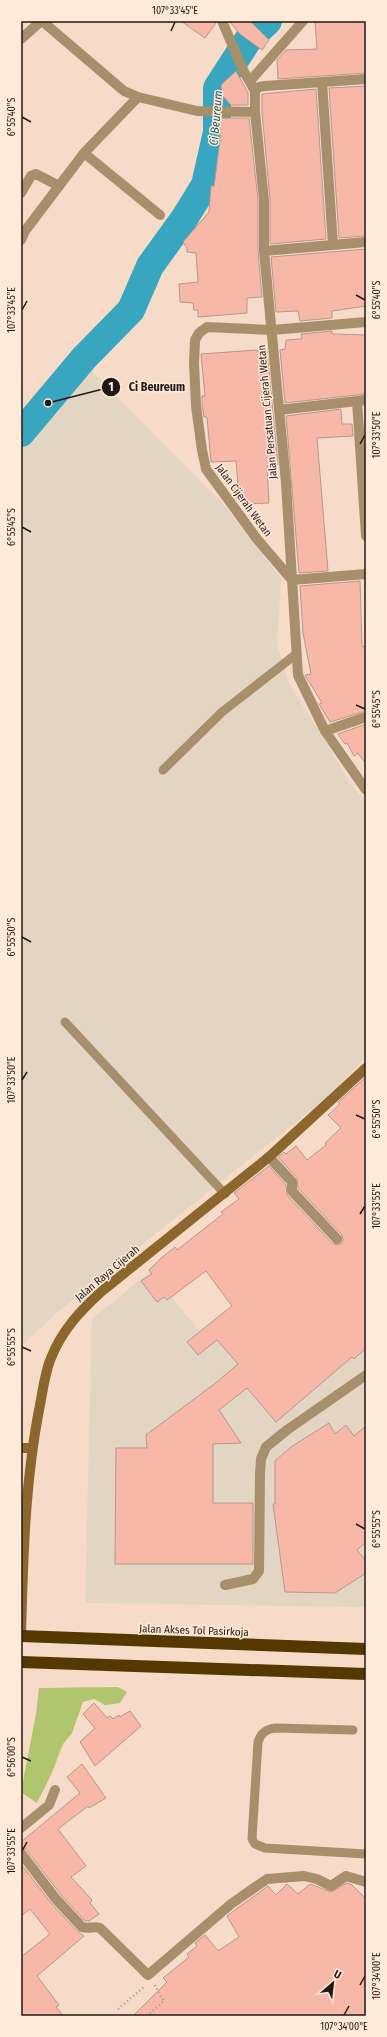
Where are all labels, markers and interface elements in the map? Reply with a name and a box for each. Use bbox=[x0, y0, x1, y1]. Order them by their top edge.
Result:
text: 107°33'45"E bbox=[152, 5, 198, 17]
water label: Ci Beureum bbox=[207, 90, 225, 146]
text: 6°55'40"S bbox=[6, 98, 18, 136]
text: 6°55'40"S bbox=[371, 281, 383, 319]
text: 107°33'45"E bbox=[6, 287, 18, 333]
street label: Jalan Persatuan Cijerah Wetan bbox=[255, 344, 280, 480]
callout: Ci Beureum bbox=[101, 375, 193, 399]
text: 1 bbox=[108, 380, 114, 394]
text: Ci Beureum bbox=[129, 380, 185, 394]
text: 107°33'50"E bbox=[371, 411, 383, 458]
street label: Jalan Cijerah Wetan bbox=[213, 461, 274, 539]
text: 6°55'45"S bbox=[6, 508, 18, 546]
text: 6°55'45"S bbox=[371, 690, 383, 728]
text: 6°55'50"S bbox=[6, 918, 18, 956]
text: 107°33'50"E bbox=[6, 1056, 18, 1103]
text: 6°55'50"S bbox=[371, 1100, 383, 1138]
text: 107°33'55"E bbox=[371, 1183, 383, 1229]
street label: Jalan Raya Cijerah bbox=[73, 1243, 142, 1304]
text: 6°55'55"S bbox=[6, 1328, 18, 1366]
text: 6°55'55"S bbox=[371, 1510, 383, 1548]
street label: Jalan Akses Tol Pasirkoja bbox=[139, 1622, 249, 1639]
text: 6°56'00"S bbox=[6, 1737, 18, 1777]
text: 107°33'55"E bbox=[6, 1828, 18, 1874]
text: 107°34'00"E bbox=[371, 1952, 383, 2000]
north arrow bbox=[313, 1963, 353, 2003]
text: U bbox=[332, 1967, 343, 1982]
text: 107°34'00"E bbox=[320, 2021, 368, 2033]

